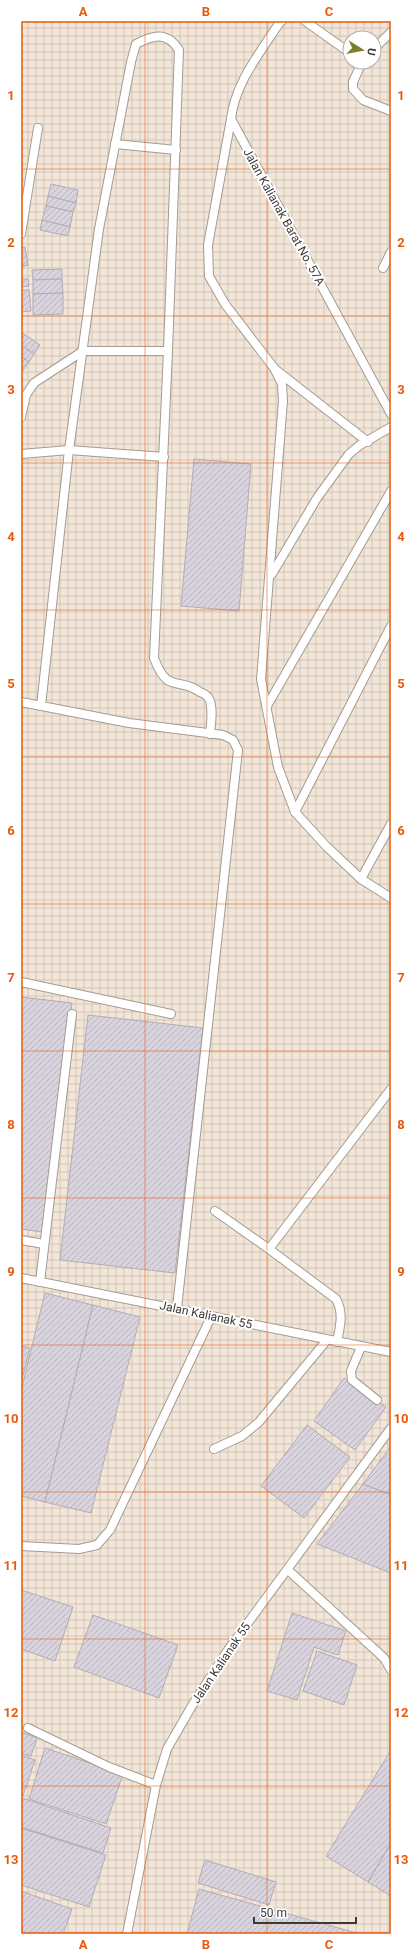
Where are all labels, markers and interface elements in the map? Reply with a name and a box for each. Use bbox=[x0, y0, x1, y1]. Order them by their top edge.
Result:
text: A bbox=[79, 4, 88, 19]
text: B bbox=[202, 4, 210, 19]
text: C bbox=[325, 4, 334, 19]
north arrow bbox=[342, 30, 382, 70]
text: U bbox=[364, 47, 378, 57]
text: 1 bbox=[7, 88, 15, 103]
text: 1 bbox=[397, 88, 405, 103]
street label: Jalan Kalianak Barat No. 57A bbox=[240, 146, 328, 288]
text: 2 bbox=[7, 235, 15, 250]
text: 2 bbox=[397, 235, 405, 250]
text: 3 bbox=[7, 382, 15, 397]
text: 3 bbox=[397, 382, 405, 397]
text: 4 bbox=[7, 529, 15, 544]
text: 4 bbox=[397, 529, 405, 544]
text: 5 bbox=[7, 676, 15, 691]
text: 5 bbox=[397, 676, 405, 691]
text: 6 bbox=[7, 823, 15, 838]
text: 6 bbox=[397, 823, 405, 838]
text: 7 bbox=[7, 970, 15, 985]
text: 7 bbox=[397, 970, 405, 985]
text: 8 bbox=[7, 1117, 15, 1132]
text: 8 bbox=[397, 1117, 405, 1132]
text: 9 bbox=[7, 1264, 15, 1279]
text: 9 bbox=[397, 1264, 405, 1279]
street label: Jalan Kalianak 55 bbox=[158, 1298, 254, 1332]
text: 10 bbox=[4, 1411, 18, 1426]
text: 10 bbox=[394, 1411, 408, 1426]
text: 11 bbox=[4, 1558, 18, 1573]
text: 11 bbox=[394, 1558, 408, 1573]
street label: Jalan Kalianak 55 bbox=[189, 1620, 253, 1706]
text: 12 bbox=[4, 1705, 18, 1720]
text: 12 bbox=[394, 1705, 408, 1720]
text: 13 bbox=[4, 1852, 18, 1867]
text: 13 bbox=[394, 1852, 408, 1867]
scale bar bbox=[254, 1899, 356, 1925]
text: 50 m bbox=[260, 1906, 287, 1920]
text: A bbox=[79, 1937, 88, 1952]
text: B bbox=[202, 1937, 210, 1952]
text: C bbox=[325, 1937, 334, 1952]

